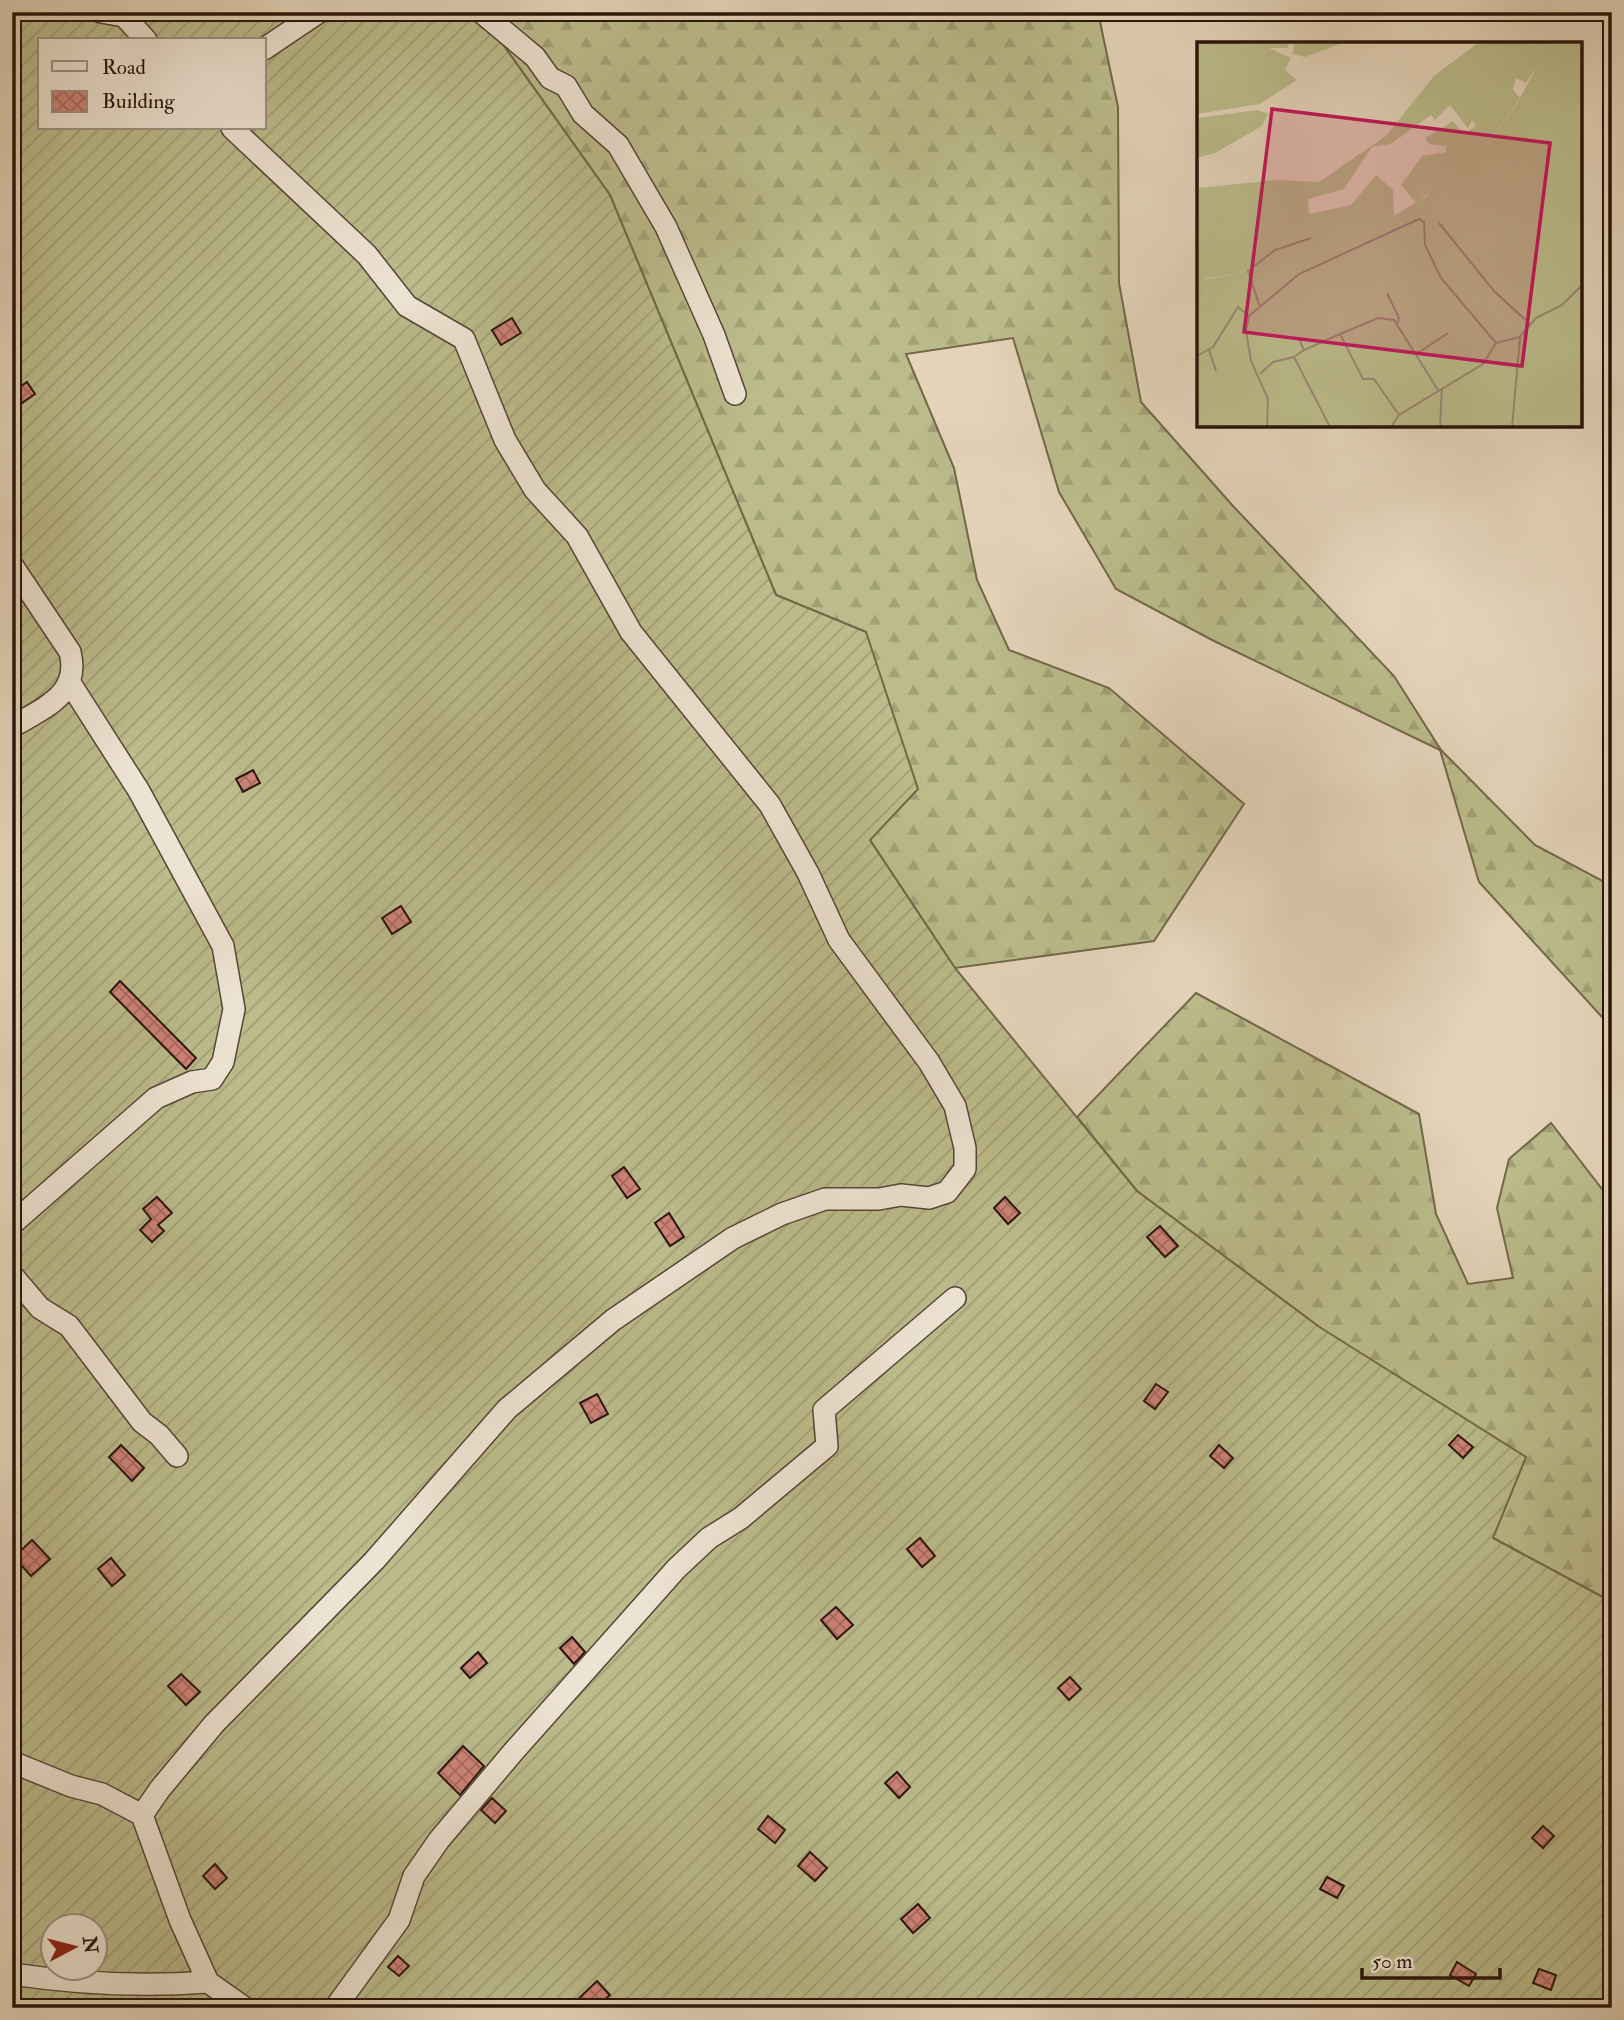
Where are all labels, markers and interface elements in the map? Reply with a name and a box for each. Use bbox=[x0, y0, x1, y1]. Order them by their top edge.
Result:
legend bbox=[38, 38, 266, 130]
inset map bbox=[1197, 42, 1582, 427]
text: Road bbox=[102, 54, 147, 81]
text: Building bbox=[102, 88, 175, 115]
north arrow bbox=[38, 1912, 108, 1982]
text: N bbox=[77, 1934, 103, 1956]
scale bar bbox=[1362, 1936, 1500, 1980]
text: 50 m bbox=[1372, 1948, 1413, 1975]

